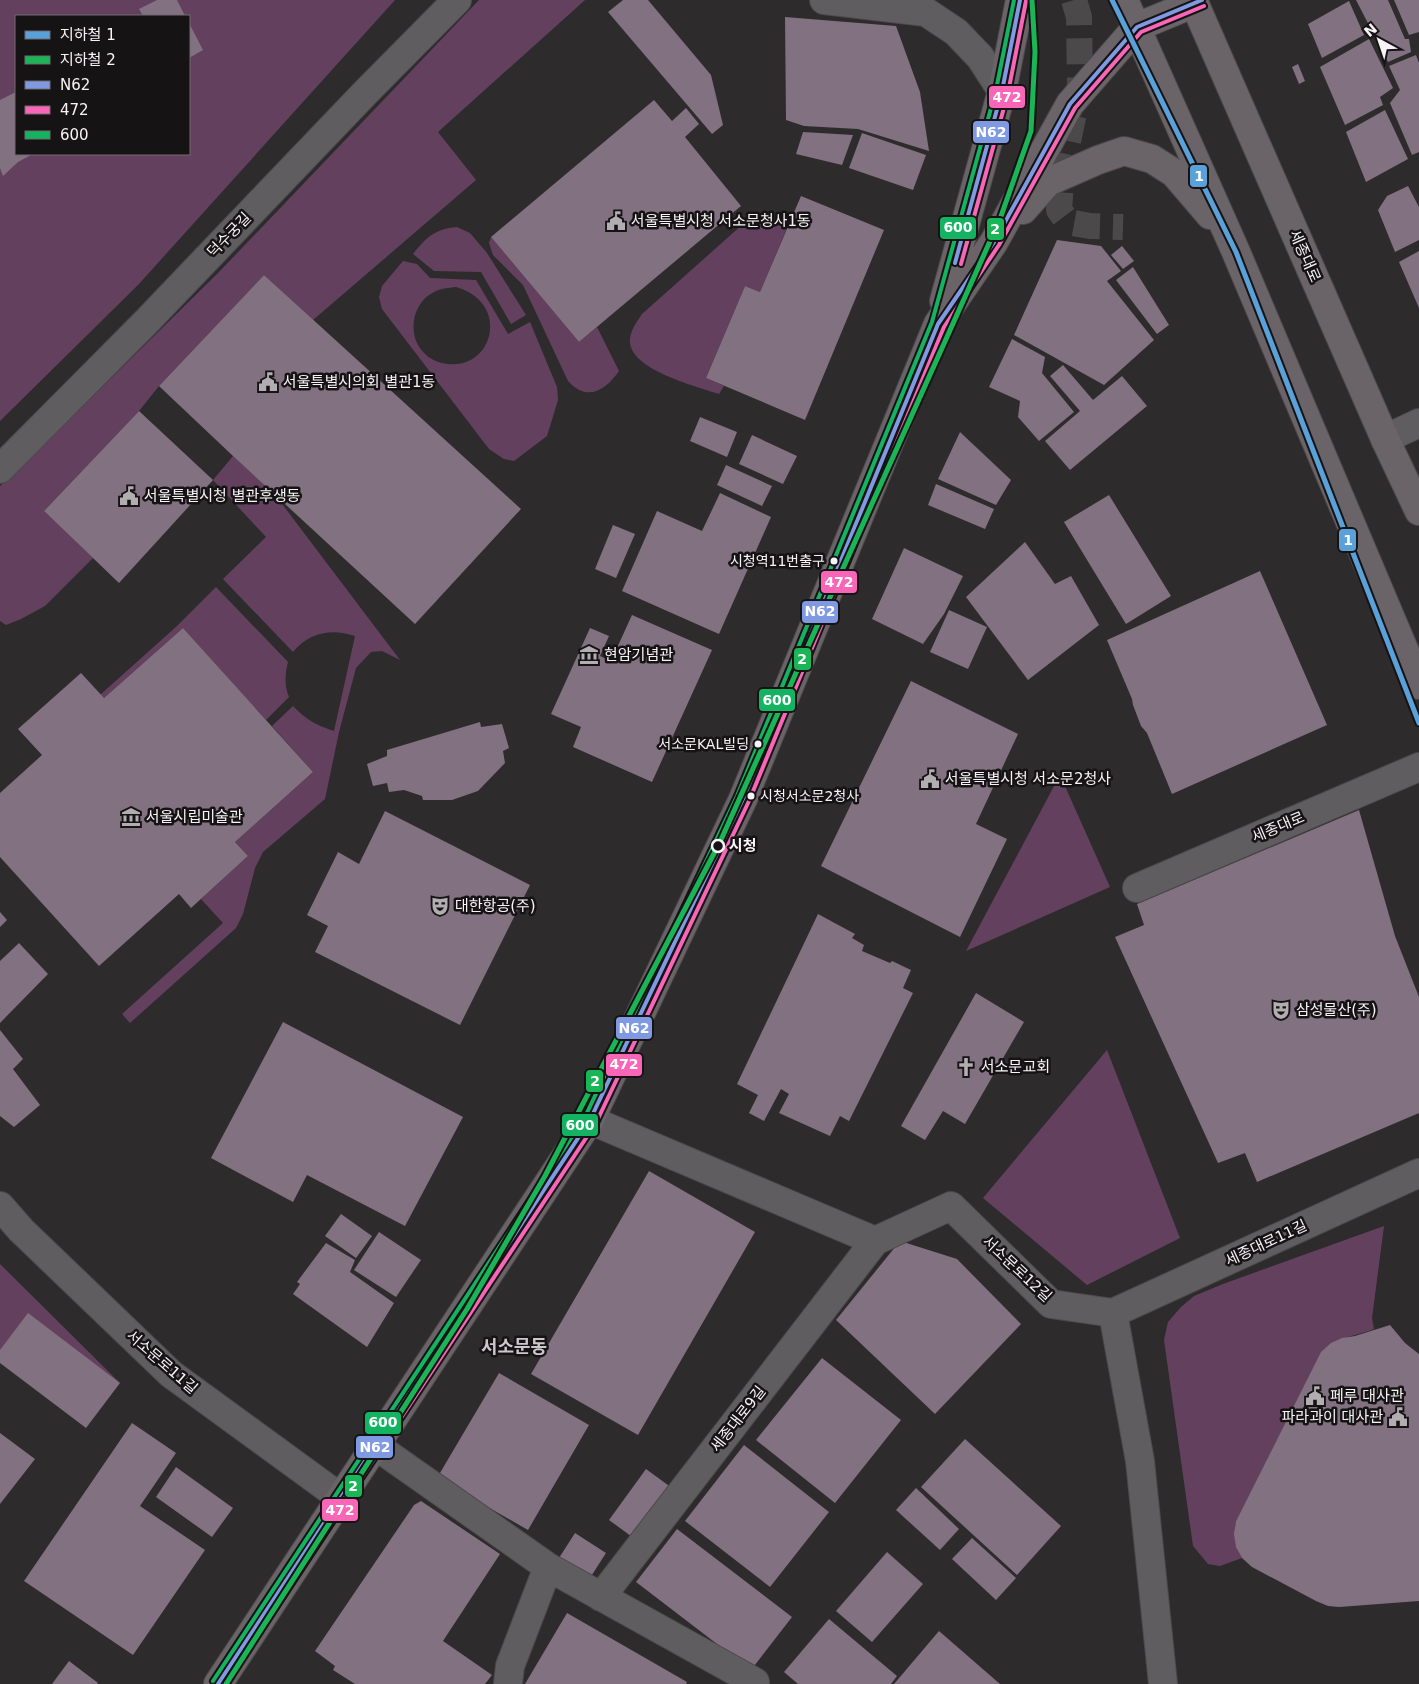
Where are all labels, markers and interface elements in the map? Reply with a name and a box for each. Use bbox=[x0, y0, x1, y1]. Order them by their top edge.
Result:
legend bbox=[15, 15, 190, 155]
north arrow bbox=[1354, 15, 1404, 65]
text: N bbox=[1361, 20, 1380, 40]
text: 지하철 1 bbox=[60, 26, 116, 44]
text: 지하철 2 bbox=[60, 51, 116, 69]
text: N62 bbox=[60, 76, 90, 94]
line badge: 472 bbox=[988, 85, 1026, 109]
text: 472 bbox=[992, 89, 1022, 105]
text: 472 bbox=[60, 101, 89, 119]
line badge: N62 bbox=[972, 120, 1010, 144]
text: N62 bbox=[975, 124, 1007, 140]
text: 600 bbox=[60, 126, 89, 144]
line badge: 1 bbox=[1189, 164, 1208, 188]
text: 1 bbox=[1194, 168, 1204, 184]
street label: 덕수궁길 bbox=[203, 209, 255, 261]
public building icon: 서울특별시청 서소문청사1동 bbox=[605, 210, 627, 232]
place label: 서울특별시청 서소문청사1동 bbox=[631, 212, 811, 230]
line badge: 600 bbox=[939, 216, 977, 240]
line badge: 2 bbox=[986, 217, 1005, 241]
text: 600 bbox=[943, 219, 973, 235]
text: 2 bbox=[990, 221, 1000, 237]
street label: 세종대로 bbox=[1286, 227, 1324, 285]
public building icon: 서울특별시의회 별관1동 bbox=[257, 371, 279, 393]
place label: 서울특별시의회 별관1동 bbox=[283, 373, 435, 391]
public building icon: 서울특별시청 별관후생동 bbox=[118, 485, 140, 507]
place label: 서울특별시청 별관후생동 bbox=[144, 487, 301, 505]
line badge: 1 bbox=[1338, 528, 1357, 552]
text: 1 bbox=[1343, 532, 1353, 548]
place label: 시청역11번출구 bbox=[730, 553, 825, 569]
marker: 시청역11번출구 bbox=[829, 556, 839, 566]
line badge: 472 bbox=[820, 570, 858, 594]
text: 472 bbox=[824, 574, 854, 590]
line badge: N62 bbox=[801, 600, 839, 624]
text: N62 bbox=[804, 603, 836, 619]
museum icon: 현암기념관 bbox=[578, 644, 600, 666]
place label: 현암기념관 bbox=[604, 646, 673, 664]
line badge: 2 bbox=[793, 647, 812, 671]
text: 2 bbox=[797, 651, 807, 667]
line badge: 600 bbox=[758, 688, 796, 712]
text: 600 bbox=[762, 692, 792, 708]
place label: 서소문KAL빌딩 bbox=[658, 736, 749, 752]
marker: 서소문KAL빌딩 bbox=[753, 739, 763, 749]
public building icon: 서울특별시청 서소문2청사 bbox=[919, 768, 941, 790]
place label: 서울특별시청 서소문2청사 bbox=[945, 770, 1111, 788]
place label: 시청서소문2청사 bbox=[760, 788, 859, 804]
marker: 시청서소문2청사 bbox=[746, 791, 756, 801]
museum icon: 서울시립미술관 bbox=[120, 806, 142, 828]
place label: 서울시립미술관 bbox=[146, 808, 243, 826]
street label: 세종대로 bbox=[1249, 808, 1307, 846]
place label: 시청 bbox=[729, 837, 757, 855]
marker: 시청 bbox=[711, 839, 725, 853]
theatre icon: 대한항공(주) bbox=[429, 895, 451, 917]
place label: 대한항공(주) bbox=[455, 897, 536, 915]
theatre icon: 삼성물산(주) bbox=[1270, 999, 1292, 1021]
place label: 삼성물산(주) bbox=[1296, 1001, 1377, 1019]
line badge: N62 bbox=[615, 1016, 653, 1040]
text: N62 bbox=[618, 1020, 650, 1036]
line badge: 472 bbox=[605, 1053, 643, 1077]
text: 472 bbox=[609, 1056, 639, 1072]
church icon: 서소문교회 bbox=[955, 1056, 977, 1078]
place label: 서소문교회 bbox=[981, 1058, 1050, 1076]
line badge: 2 bbox=[585, 1069, 604, 1093]
text: 2 bbox=[590, 1073, 600, 1089]
line badge: 600 bbox=[561, 1113, 599, 1137]
text: 600 bbox=[565, 1117, 595, 1133]
street label: 세종대로11길 bbox=[1222, 1216, 1310, 1270]
street label: 서소문로12길 bbox=[979, 1232, 1055, 1306]
street label: 서소문로11길 bbox=[123, 1326, 201, 1398]
district label: 서소문동 bbox=[481, 1336, 547, 1357]
street label: 세종대로9길 bbox=[707, 1383, 769, 1455]
public building icon: 페루 대사관 bbox=[1304, 1385, 1326, 1407]
place label: 페루 대사관 bbox=[1330, 1387, 1404, 1405]
public building icon: 파라과이 대사관 bbox=[1387, 1406, 1409, 1428]
place label: 파라과이 대사관 bbox=[1282, 1408, 1383, 1426]
line badge: 600 bbox=[364, 1411, 402, 1435]
text: 600 bbox=[368, 1414, 398, 1430]
line badge: N62 bbox=[355, 1435, 394, 1459]
text: N62 bbox=[359, 1439, 391, 1455]
line badge: 2 bbox=[344, 1474, 363, 1498]
text: 2 bbox=[348, 1478, 358, 1494]
line badge: 472 bbox=[321, 1498, 359, 1522]
text: 472 bbox=[325, 1502, 355, 1518]

